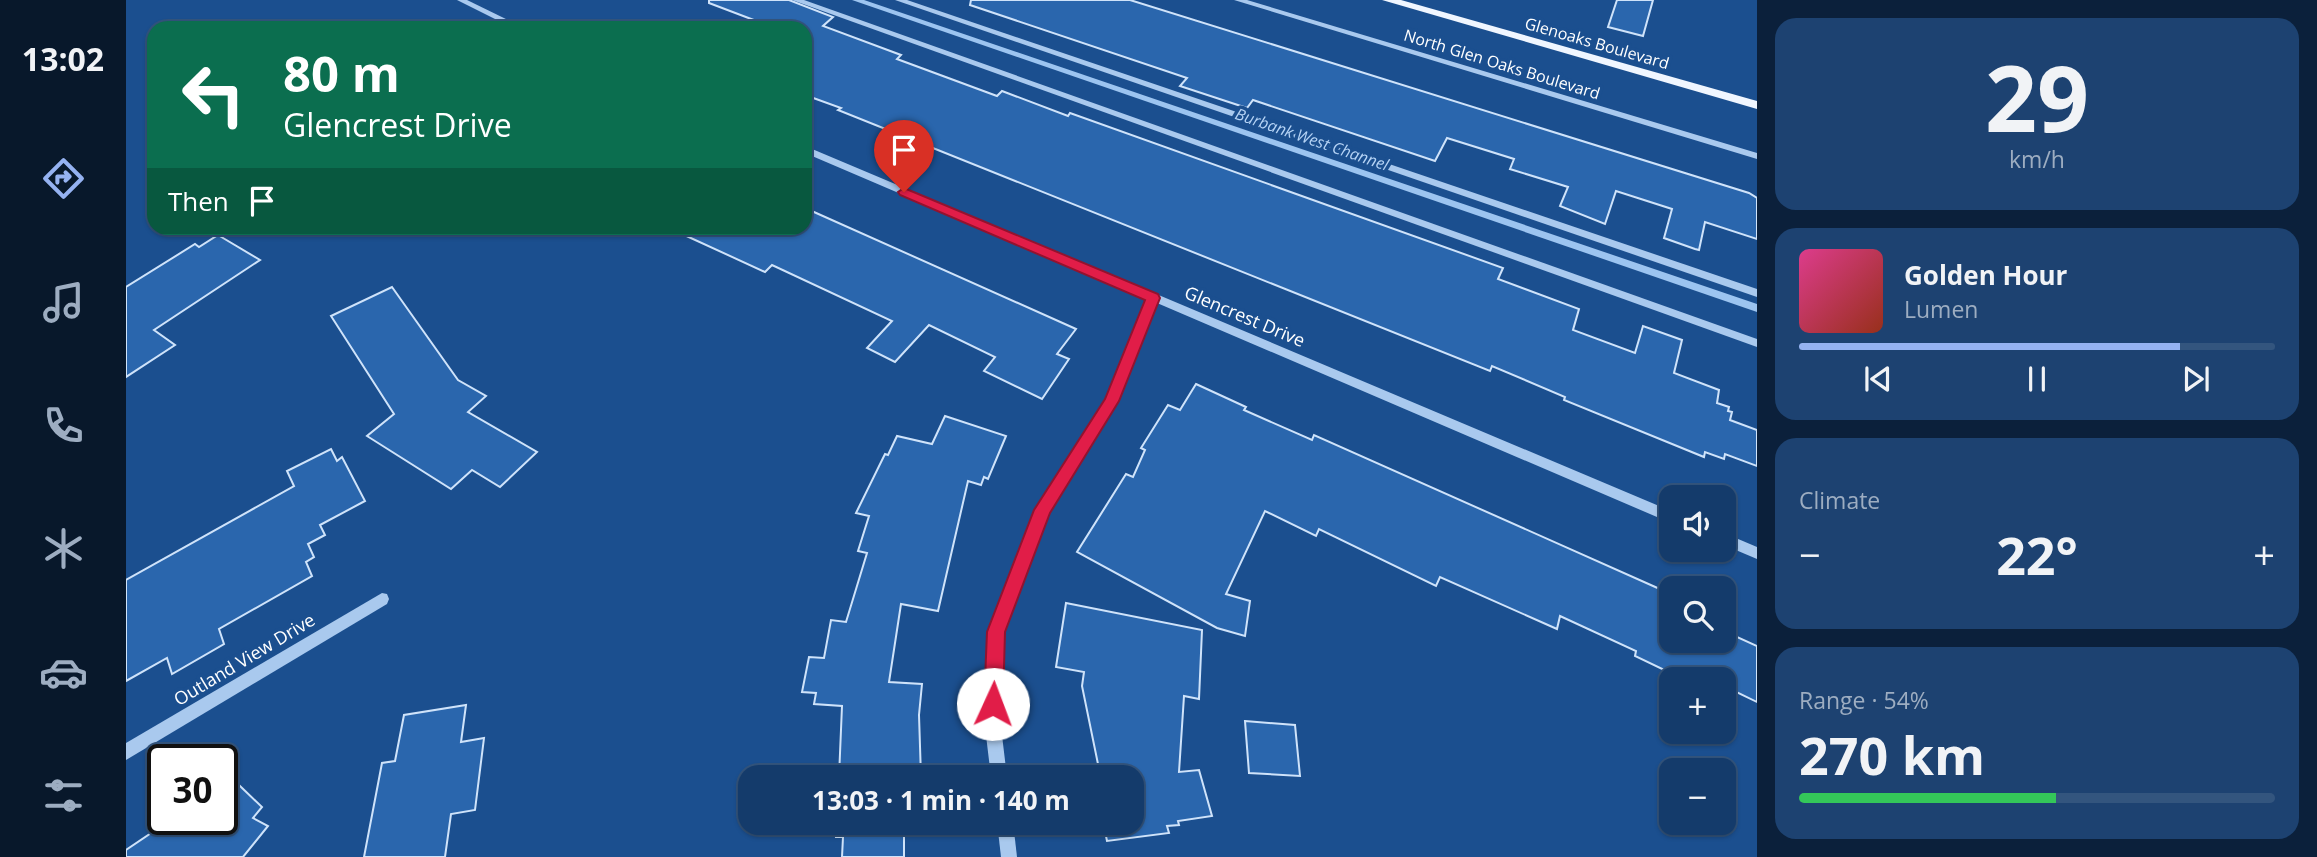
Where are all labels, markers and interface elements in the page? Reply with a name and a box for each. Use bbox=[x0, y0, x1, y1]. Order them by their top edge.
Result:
street label: Glenoaks Boulevard bbox=[1522, 12, 1672, 74]
street label: North Glen Oaks Boulevard bbox=[1401, 24, 1603, 104]
text: 29 bbox=[1985, 35, 2089, 159]
text: 13:02 bbox=[22, 37, 104, 80]
text: 80 m bbox=[283, 40, 400, 106]
icon: left bbox=[168, 49, 259, 140]
water label: Burbank West Channel bbox=[1232, 102, 1392, 176]
text: Glencrest Drive bbox=[283, 103, 512, 146]
pin bbox=[874, 120, 934, 192]
icon: arrive bbox=[885, 131, 923, 169]
text: km/h bbox=[2009, 143, 2065, 175]
icon: directions bbox=[39, 154, 88, 203]
icon: arrive bbox=[243, 182, 281, 220]
text: Then bbox=[168, 183, 229, 219]
text: Golden Hour bbox=[1904, 257, 2067, 293]
icon: music bbox=[39, 278, 88, 327]
street label: Glencrest Drive bbox=[1181, 280, 1309, 352]
text: Lumen bbox=[1904, 293, 1978, 325]
icon: previous bbox=[1859, 360, 1897, 398]
icon: pause bbox=[2018, 360, 2056, 398]
icon: next bbox=[2177, 360, 2215, 398]
icon: phone bbox=[39, 401, 88, 450]
text: Climate bbox=[1799, 484, 1880, 516]
map controls bbox=[1659, 485, 1736, 835]
button: sound bbox=[1659, 485, 1736, 562]
text: 22° bbox=[1996, 519, 2078, 590]
icon: climate bbox=[39, 524, 88, 573]
text: − bbox=[1799, 528, 1821, 580]
text: + bbox=[2253, 528, 2275, 580]
button: search bbox=[1659, 576, 1736, 653]
street label: Outland View Drive bbox=[169, 607, 319, 711]
icon: car bbox=[39, 648, 88, 697]
position arrow bbox=[956, 667, 1030, 741]
button: + bbox=[1659, 667, 1736, 744]
text: Range · 54% bbox=[1799, 684, 1929, 716]
text: 270 km bbox=[1799, 719, 1985, 790]
speed limit sign: 30 bbox=[147, 744, 238, 835]
button: − bbox=[1659, 758, 1736, 835]
icon: filters bbox=[39, 771, 88, 820]
text: 13:03 · 1 min · 140 m bbox=[812, 782, 1070, 818]

